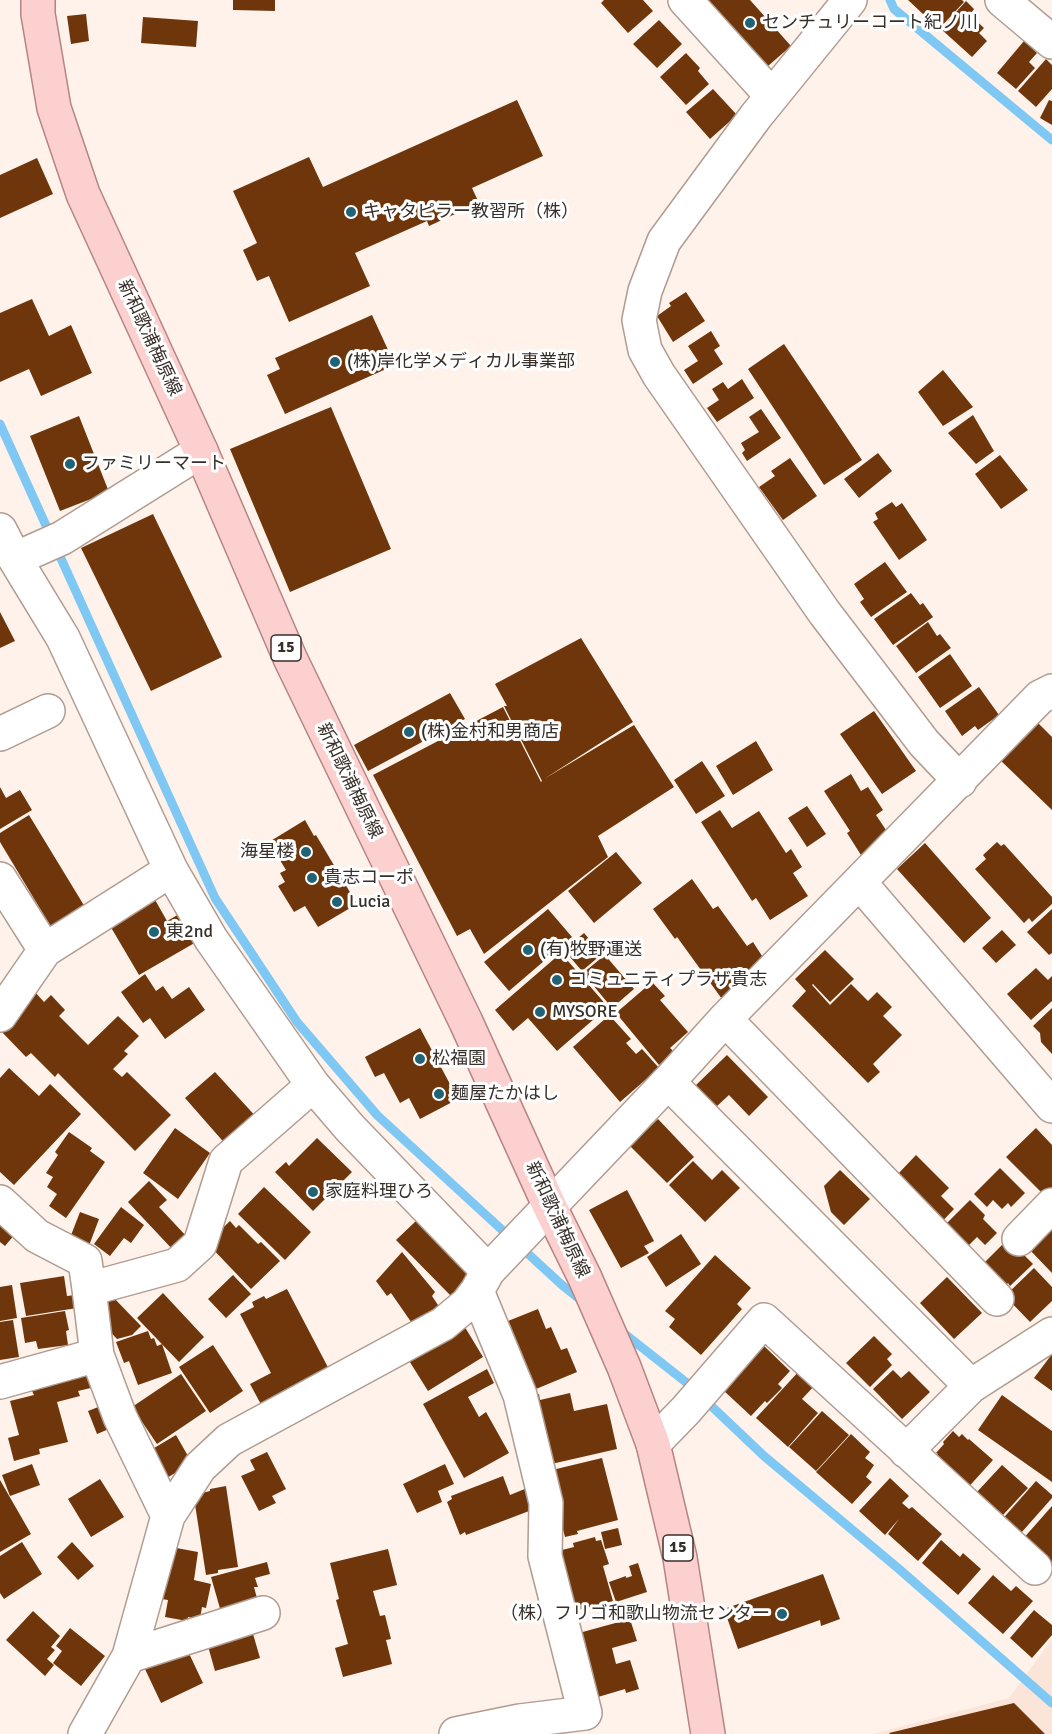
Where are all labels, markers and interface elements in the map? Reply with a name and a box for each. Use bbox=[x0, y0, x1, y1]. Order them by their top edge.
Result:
place label: センチュリーコート紀ノ川 bbox=[762, 12, 978, 34]
marker: センチュリーコート紀ノ川 bbox=[743, 16, 757, 30]
place label: キャタピラー教習所（株） bbox=[363, 201, 579, 223]
marker: キャタピラー教習所（株） bbox=[344, 205, 358, 219]
street label: 新和歌浦梅原線 bbox=[113, 276, 185, 400]
place label: (株)岸化学メディカル事業部 bbox=[347, 351, 575, 373]
marker: (株)岸化学メディカル事業部 bbox=[328, 355, 342, 369]
place label: ファミリーマート bbox=[82, 453, 226, 475]
marker: ファミリーマート bbox=[63, 457, 77, 471]
road number: 15 bbox=[271, 635, 301, 661]
street label: 新和歌浦梅原線 bbox=[312, 720, 386, 842]
place label: (株)金村和男商店 bbox=[421, 721, 559, 743]
marker: (株)金村和男商店 bbox=[402, 725, 416, 739]
place label: 海星楼 bbox=[240, 841, 294, 863]
marker: 海星楼 bbox=[299, 845, 313, 859]
place label: 貴志コーポ bbox=[324, 867, 414, 889]
marker: 貴志コーポ bbox=[305, 871, 319, 885]
place label: Lucia bbox=[349, 891, 390, 913]
marker: Lucia bbox=[330, 895, 344, 909]
place label: 東2nd bbox=[166, 921, 213, 943]
marker: 東2nd bbox=[147, 925, 161, 939]
place label: (有)牧野運送 bbox=[540, 939, 642, 961]
marker: (有)牧野運送 bbox=[521, 943, 535, 957]
place label: コミュニティプラザ貴志 bbox=[569, 969, 767, 991]
marker: コミュニティプラザ貴志 bbox=[550, 973, 564, 987]
place label: MYSORE bbox=[552, 1001, 618, 1023]
marker: MYSORE bbox=[533, 1005, 547, 1019]
place label: 松福園 bbox=[432, 1048, 486, 1070]
marker: 松福園 bbox=[413, 1052, 427, 1066]
place label: 麺屋たかはし bbox=[451, 1083, 559, 1105]
marker: 麺屋たかはし bbox=[432, 1087, 446, 1101]
street label: 新和歌浦梅原線 bbox=[521, 1158, 593, 1282]
place label: 家庭料理ひろ bbox=[325, 1181, 433, 1203]
marker: 家庭料理ひろ bbox=[306, 1185, 320, 1199]
road number: 15 bbox=[663, 1535, 693, 1561]
place label: （株）フリゴ和歌山物流センター bbox=[500, 1603, 770, 1625]
marker: （株）フリゴ和歌山物流センター bbox=[775, 1607, 789, 1621]

